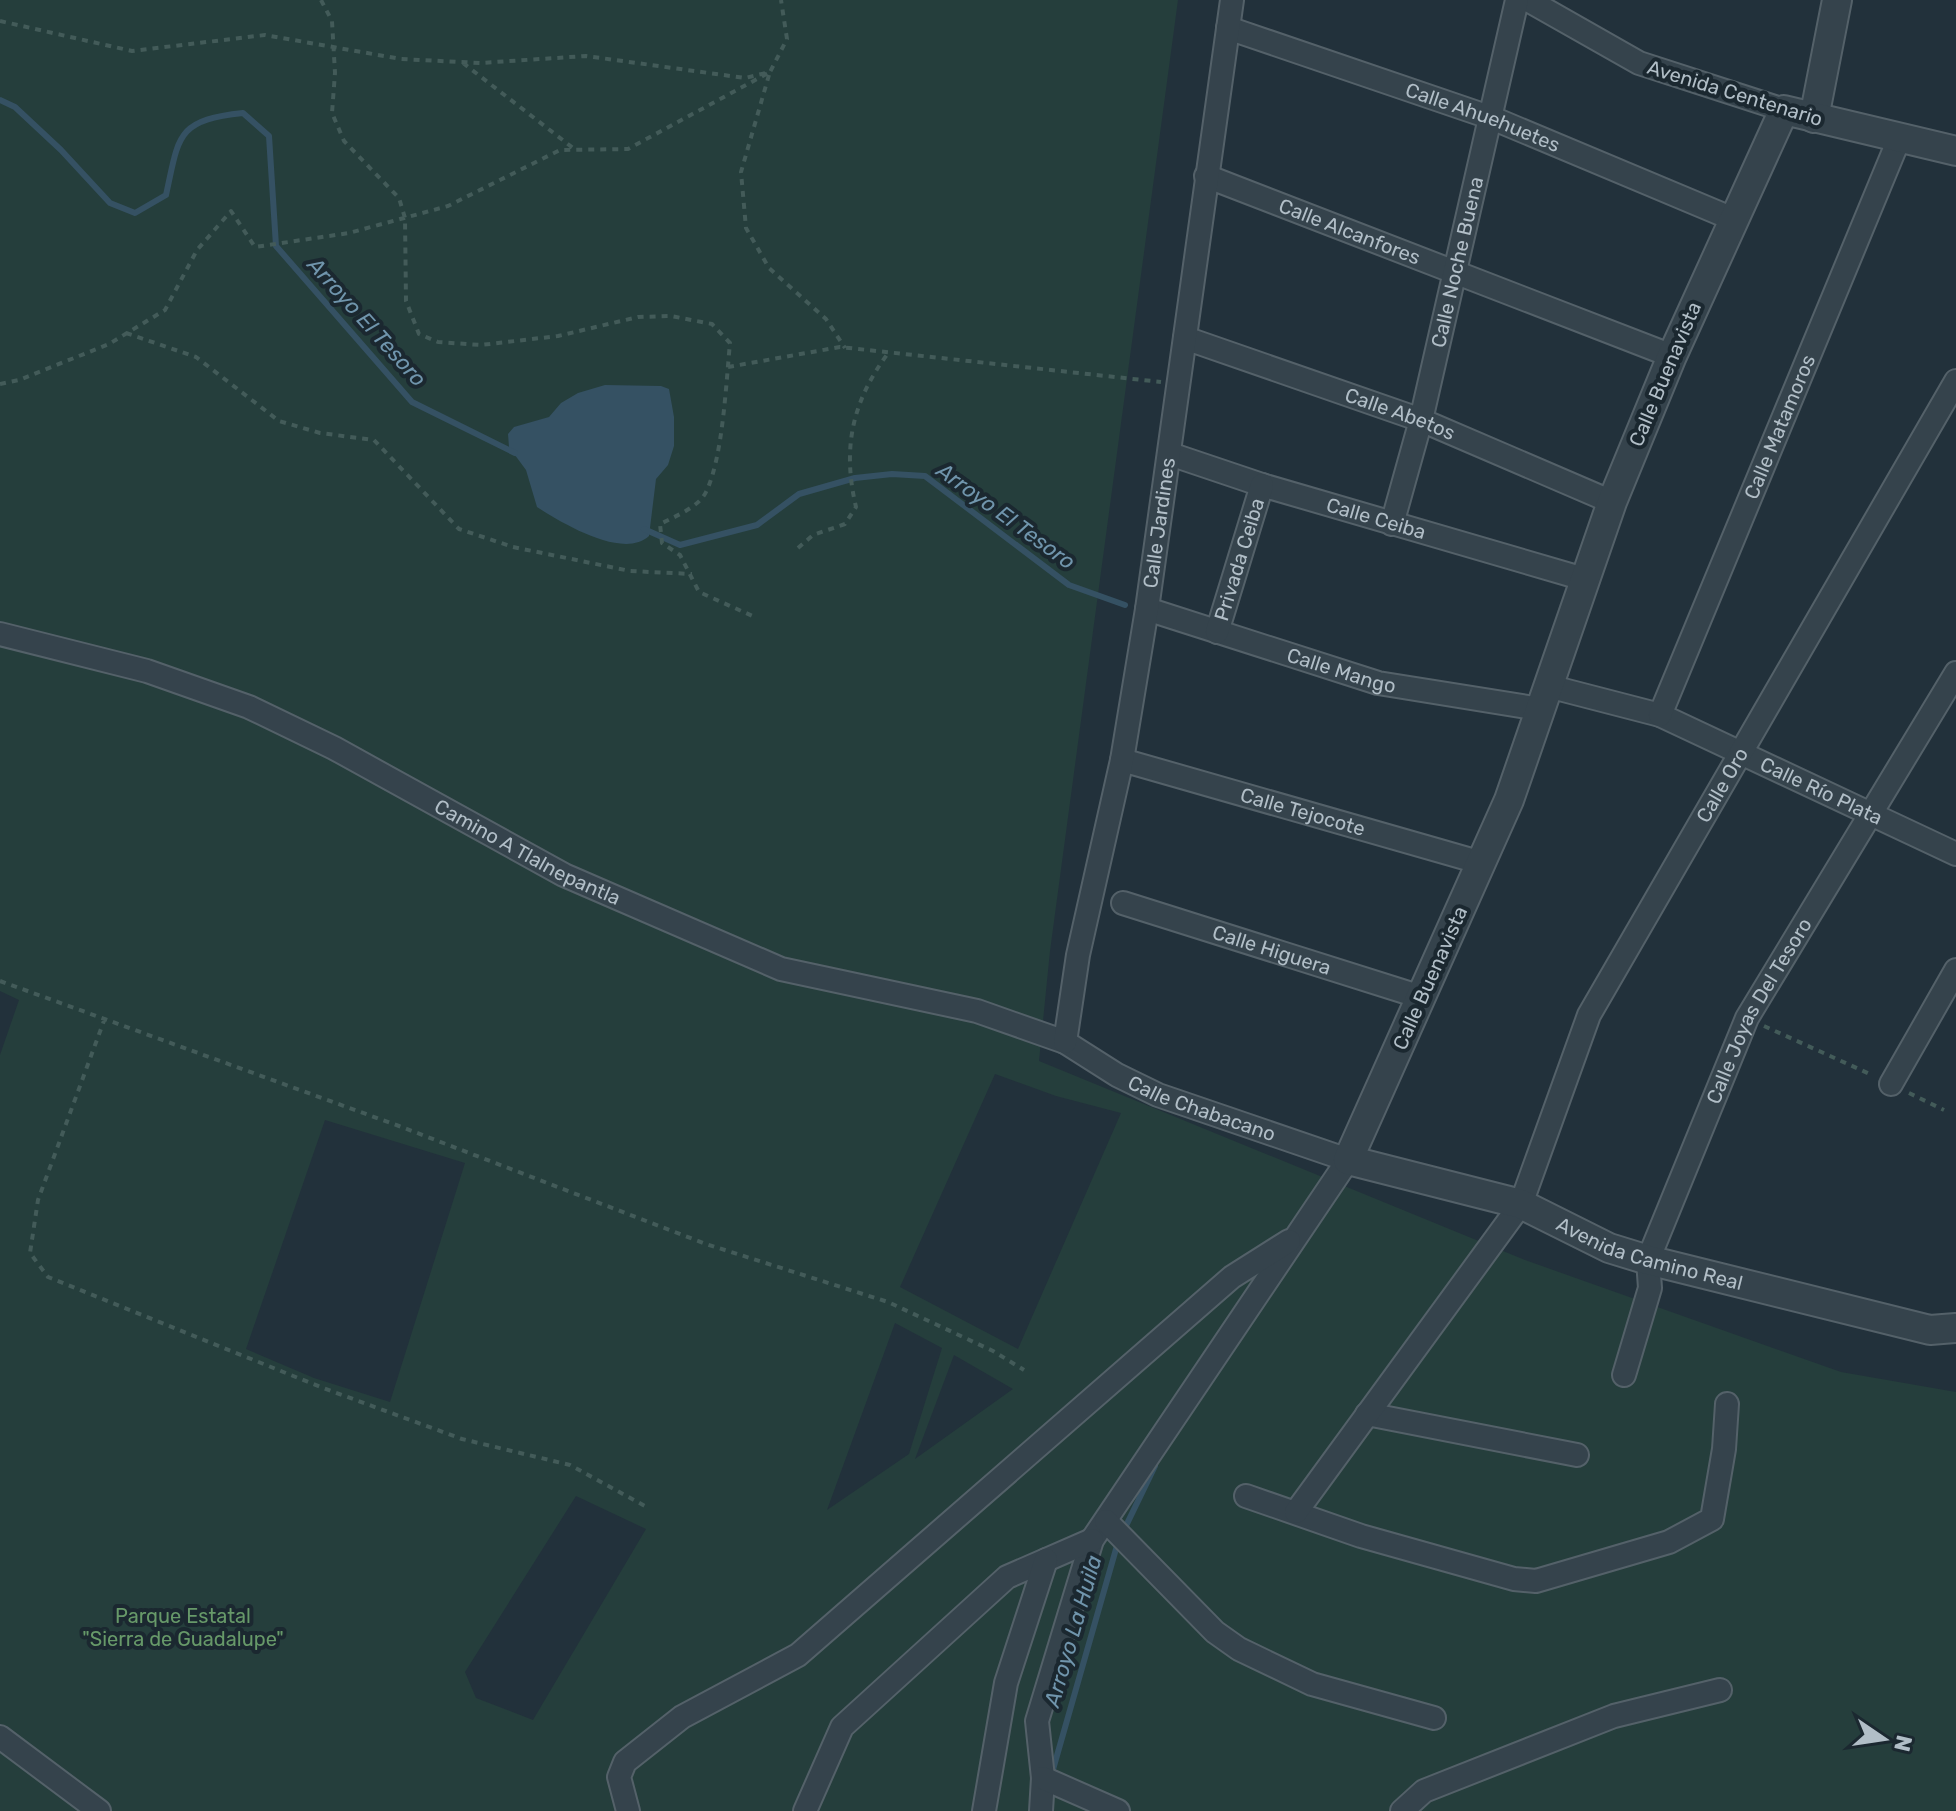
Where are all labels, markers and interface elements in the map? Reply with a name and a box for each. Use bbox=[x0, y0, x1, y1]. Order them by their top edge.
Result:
street label: Avenida Centenario bbox=[1644, 55, 1826, 131]
street label: Calle Ahuehuetes bbox=[1402, 77, 1564, 157]
street label: Calle Noche Buena bbox=[1426, 174, 1488, 350]
street label: Calle Alcanfores bbox=[1275, 193, 1424, 270]
water label: Arroyo El Tesoro bbox=[301, 251, 432, 392]
street label: Calle Buenavista bbox=[1624, 298, 1706, 450]
street label: Calle Matamoros bbox=[1739, 351, 1820, 503]
street label: Calle Abetos bbox=[1342, 383, 1459, 445]
water label: Arroyo El Tesoro bbox=[931, 456, 1081, 575]
street label: Calle Jardines bbox=[1138, 456, 1180, 590]
street label: Calle Ceiba bbox=[1324, 492, 1429, 544]
street label: Privada Ceiba bbox=[1209, 495, 1269, 624]
street label: Calle Mango bbox=[1284, 643, 1397, 698]
street label: Calle Oro bbox=[1691, 743, 1753, 827]
street label: Calle Río Plata bbox=[1756, 752, 1886, 830]
street label: Calle Tejocote bbox=[1238, 782, 1368, 841]
street label: Camino A Tlalnepantla bbox=[430, 794, 624, 910]
street label: Calle Buenavista bbox=[1388, 902, 1472, 1054]
street label: Calle Joyas Del Tesoro bbox=[1701, 913, 1817, 1107]
street label: Calle Higuera bbox=[1209, 920, 1334, 980]
street label: Calle Chabacano bbox=[1124, 1070, 1279, 1146]
street label: Avenida Camino Real bbox=[1553, 1212, 1745, 1295]
water label: Arroyo La Huila bbox=[1038, 1552, 1108, 1711]
park label: Parque Estatal "Sierra de Guadalupe" bbox=[82, 1604, 284, 1651]
north arrow bbox=[1844, 1699, 1924, 1779]
text: N bbox=[1888, 1733, 1918, 1754]

